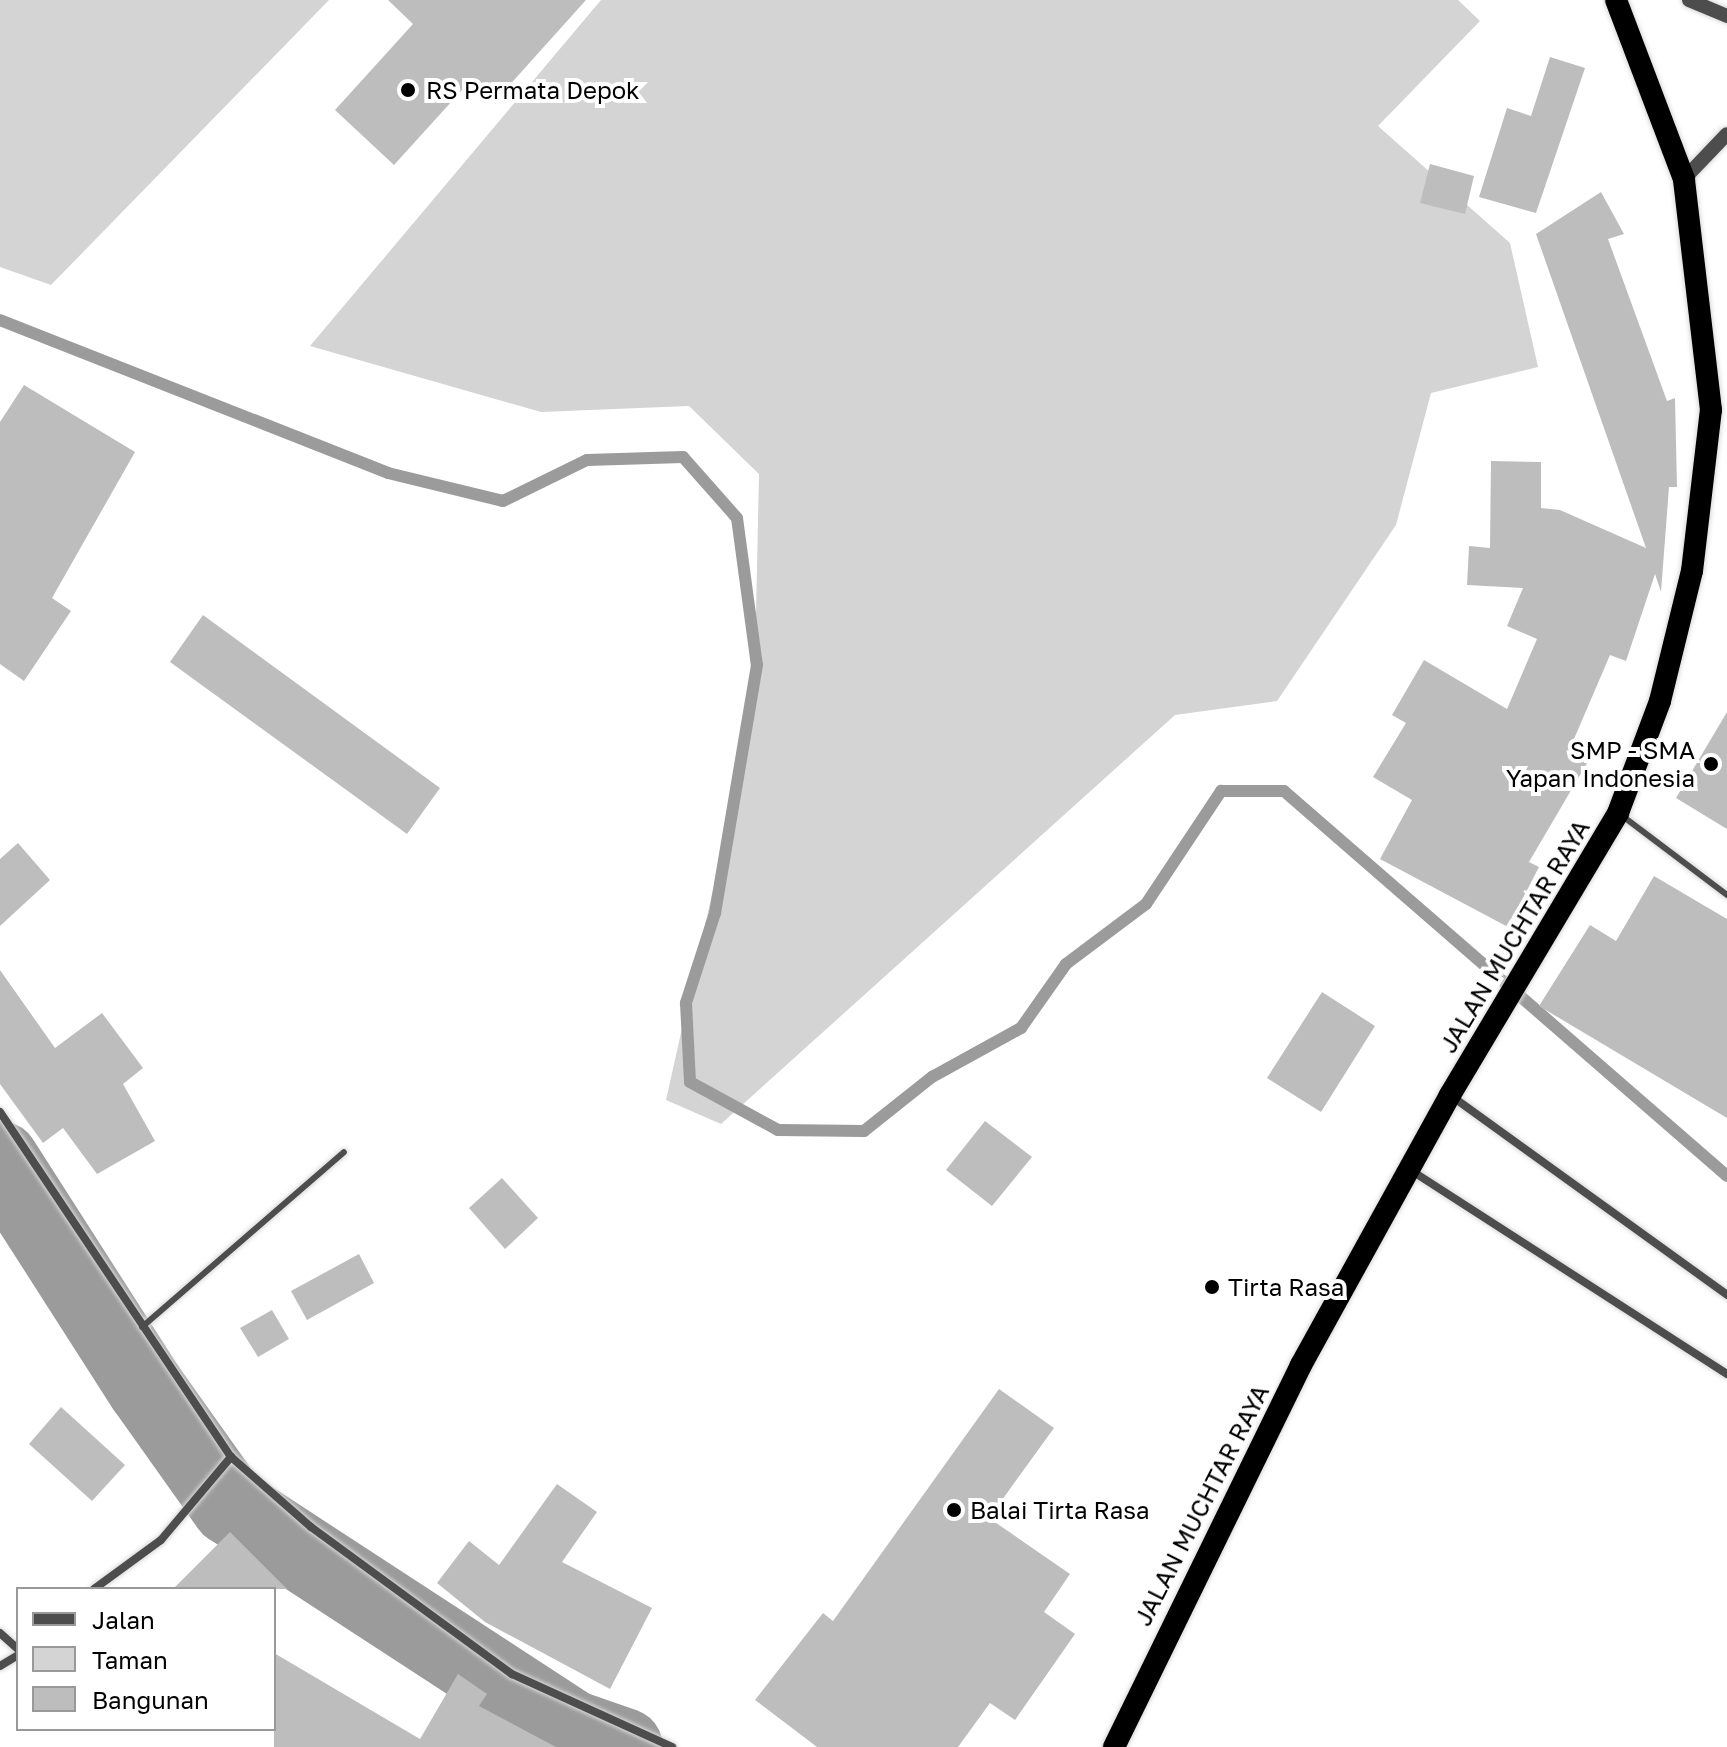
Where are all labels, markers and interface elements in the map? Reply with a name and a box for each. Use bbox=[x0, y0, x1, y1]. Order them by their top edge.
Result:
place label: RS Permata Depok bbox=[426, 76, 640, 104]
marker: RS Permata Depok bbox=[397, 79, 419, 101]
place label: SMP - SMA Yapan Indonesia bbox=[1506, 736, 1695, 792]
marker: SMP - SMA Yapan Indonesia bbox=[1702, 755, 1720, 773]
street label: JALAN MUCHTAR RAYA bbox=[1433, 814, 1595, 1058]
place label: Tirta Rasa bbox=[1228, 1273, 1344, 1301]
marker: Tirta Rasa bbox=[1203, 1278, 1221, 1296]
street label: JALAN MUCHTAR RAYA bbox=[1128, 1380, 1274, 1630]
place label: Balai Tirta Rasa bbox=[970, 1496, 1150, 1524]
marker: Balai Tirta Rasa bbox=[945, 1501, 963, 1519]
legend bbox=[16, 1587, 276, 1731]
text: Jalan bbox=[92, 1605, 155, 1634]
text: Taman bbox=[92, 1645, 168, 1674]
text: Bangunan bbox=[92, 1685, 209, 1714]

